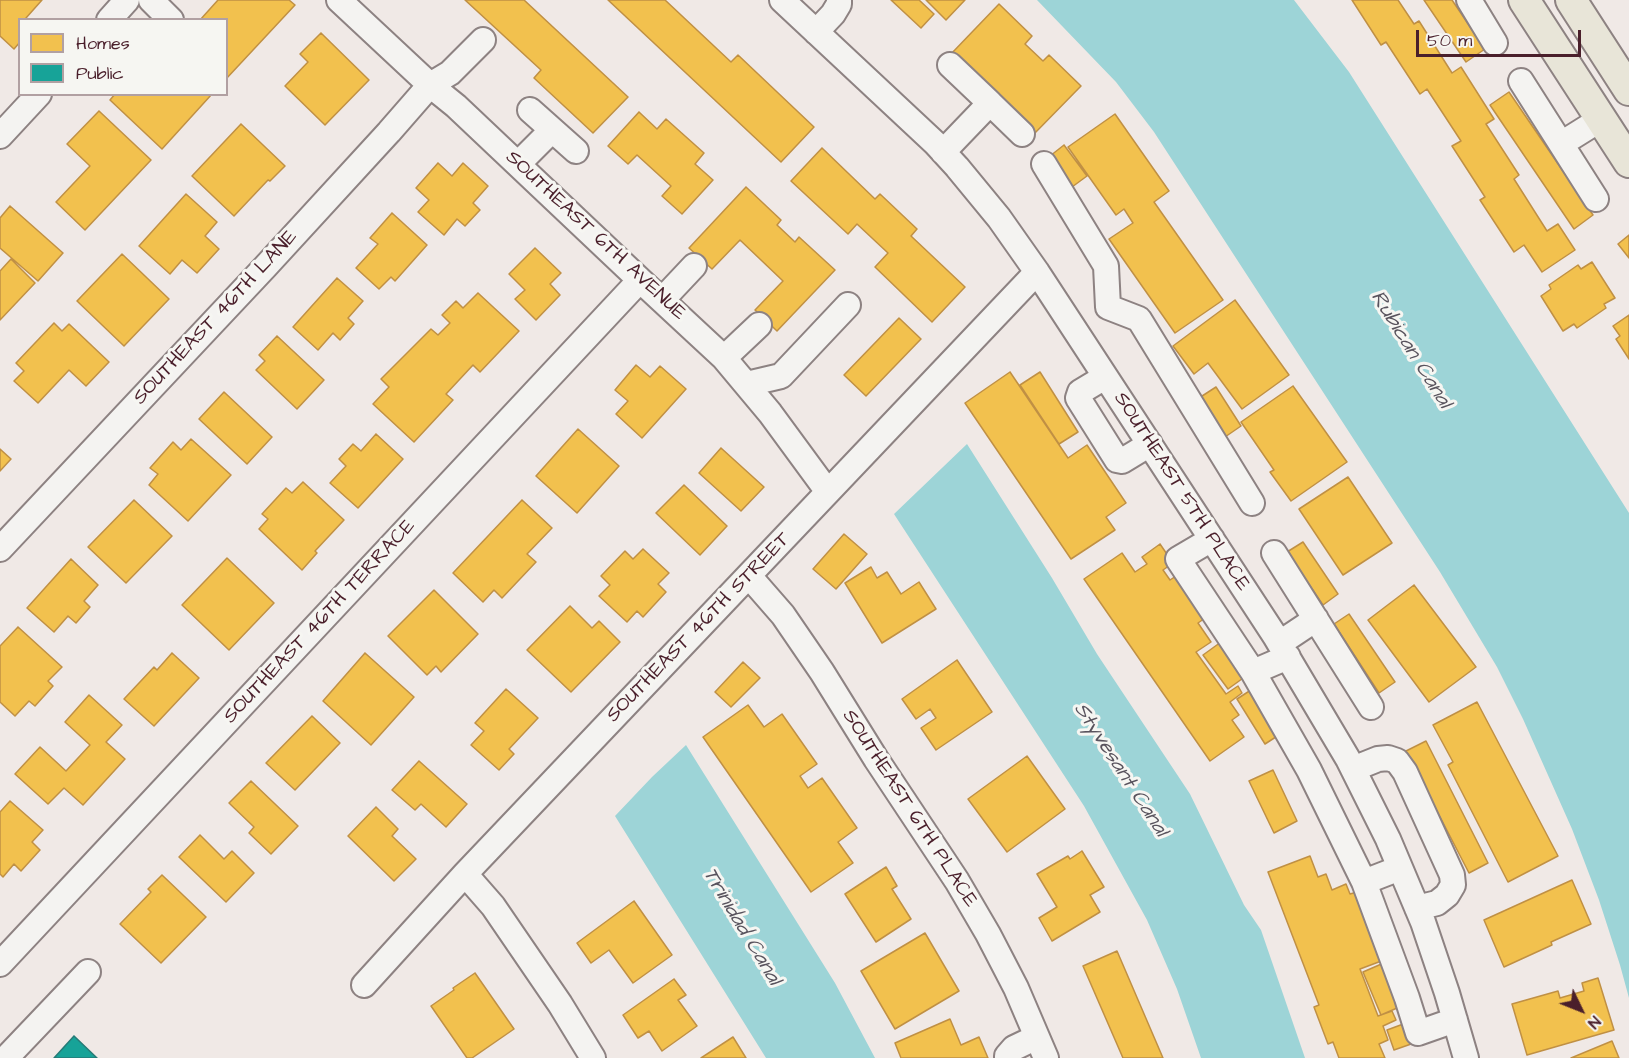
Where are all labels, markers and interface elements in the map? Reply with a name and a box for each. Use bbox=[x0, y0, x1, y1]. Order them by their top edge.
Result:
legend bbox=[18, 18, 228, 96]
scale bar bbox=[1419, 18, 1584, 56]
text: 50 m bbox=[1427, 28, 1472, 53]
text: Homes bbox=[76, 31, 130, 56]
text: Public bbox=[76, 61, 124, 86]
street label: SOUTHEAST 6TH AVENUE bbox=[500, 146, 690, 326]
street label: SOUTHEAST 46TH LANE bbox=[129, 226, 303, 410]
water label: Rubican Canal bbox=[1364, 287, 1456, 413]
street label: SOUTHEAST 5TH PLACE bbox=[1108, 388, 1254, 596]
street label: SOUTHEAST 46TH TERRACE bbox=[219, 515, 421, 729]
street label: SOUTHEAST 46TH STREET bbox=[602, 528, 796, 728]
water label: Styvesant Canal bbox=[1067, 698, 1173, 842]
street label: SOUTHEAST 6TH PLACE bbox=[836, 706, 982, 912]
water label: Trinidad Canal bbox=[696, 864, 786, 990]
north arrow bbox=[1551, 980, 1611, 1040]
text: N bbox=[1583, 1011, 1606, 1033]

